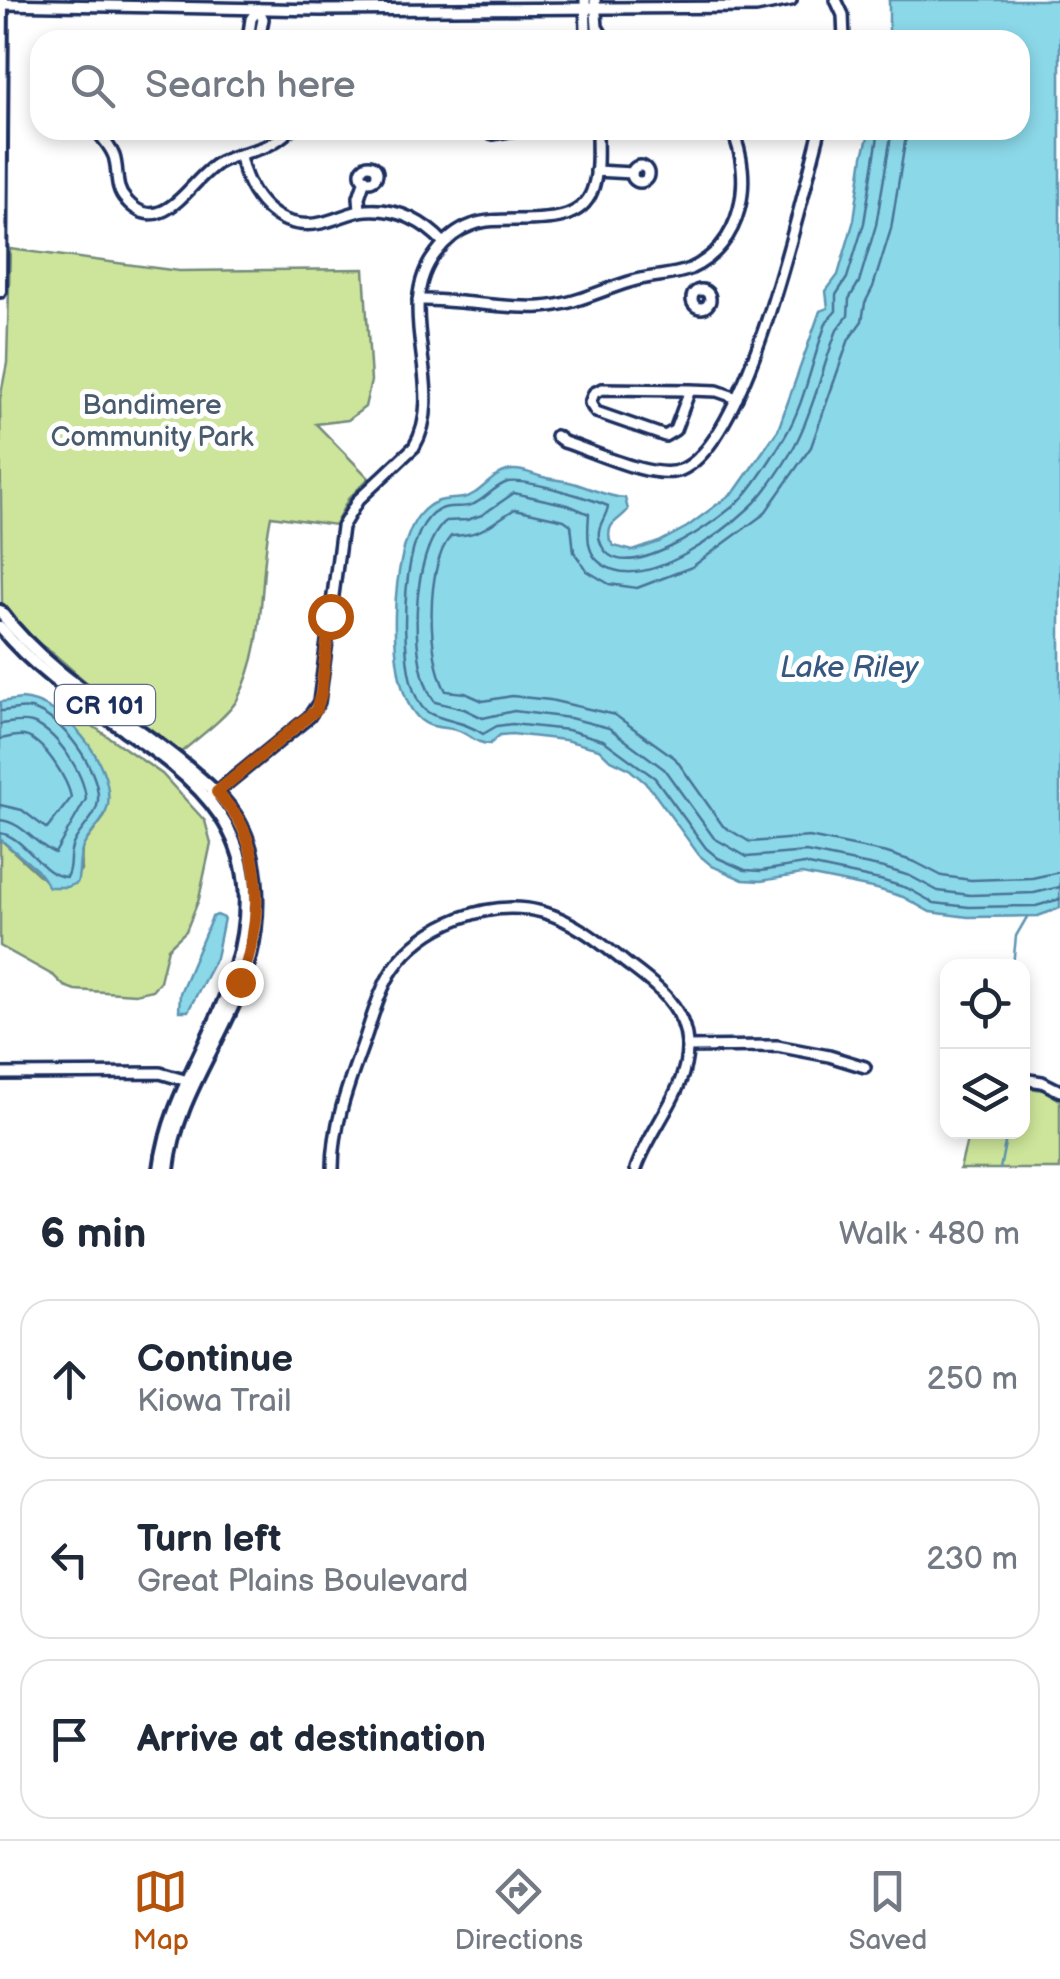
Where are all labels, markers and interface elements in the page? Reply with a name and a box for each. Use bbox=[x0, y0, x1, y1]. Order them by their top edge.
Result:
search box bbox=[30, 30, 1030, 140]
icon: search bbox=[65, 58, 120, 113]
text: Search here bbox=[145, 63, 356, 108]
park label: Bandimere Community Park bbox=[50, 389, 254, 454]
route start bbox=[308, 594, 354, 640]
water label: Lake Riley bbox=[780, 650, 920, 686]
road number: CR 101 bbox=[55, 685, 155, 725]
map controls bbox=[940, 959, 1030, 1139]
button: locate bbox=[940, 959, 1030, 1049]
route end bbox=[218, 960, 264, 1006]
button: layers bbox=[940, 1049, 1030, 1139]
text: 6 min bbox=[40, 1209, 146, 1260]
text: Walk · 480 m bbox=[839, 1215, 1020, 1254]
text: Continue bbox=[137, 1337, 293, 1382]
icon: ahead bbox=[42, 1352, 97, 1407]
text: 250 m bbox=[927, 1360, 1018, 1399]
text: Kiowa Trail bbox=[137, 1382, 291, 1421]
text: Turn left bbox=[137, 1517, 281, 1562]
icon: left bbox=[42, 1532, 97, 1587]
text: 230 m bbox=[926, 1540, 1018, 1579]
text: Great Plains Boulevard bbox=[137, 1562, 468, 1601]
icon: arrive bbox=[42, 1712, 97, 1767]
text: Arrive at destination bbox=[137, 1717, 486, 1762]
tab: Map bbox=[133, 1864, 189, 1957]
tab: Directions bbox=[454, 1864, 583, 1957]
tab: Saved bbox=[849, 1864, 927, 1957]

